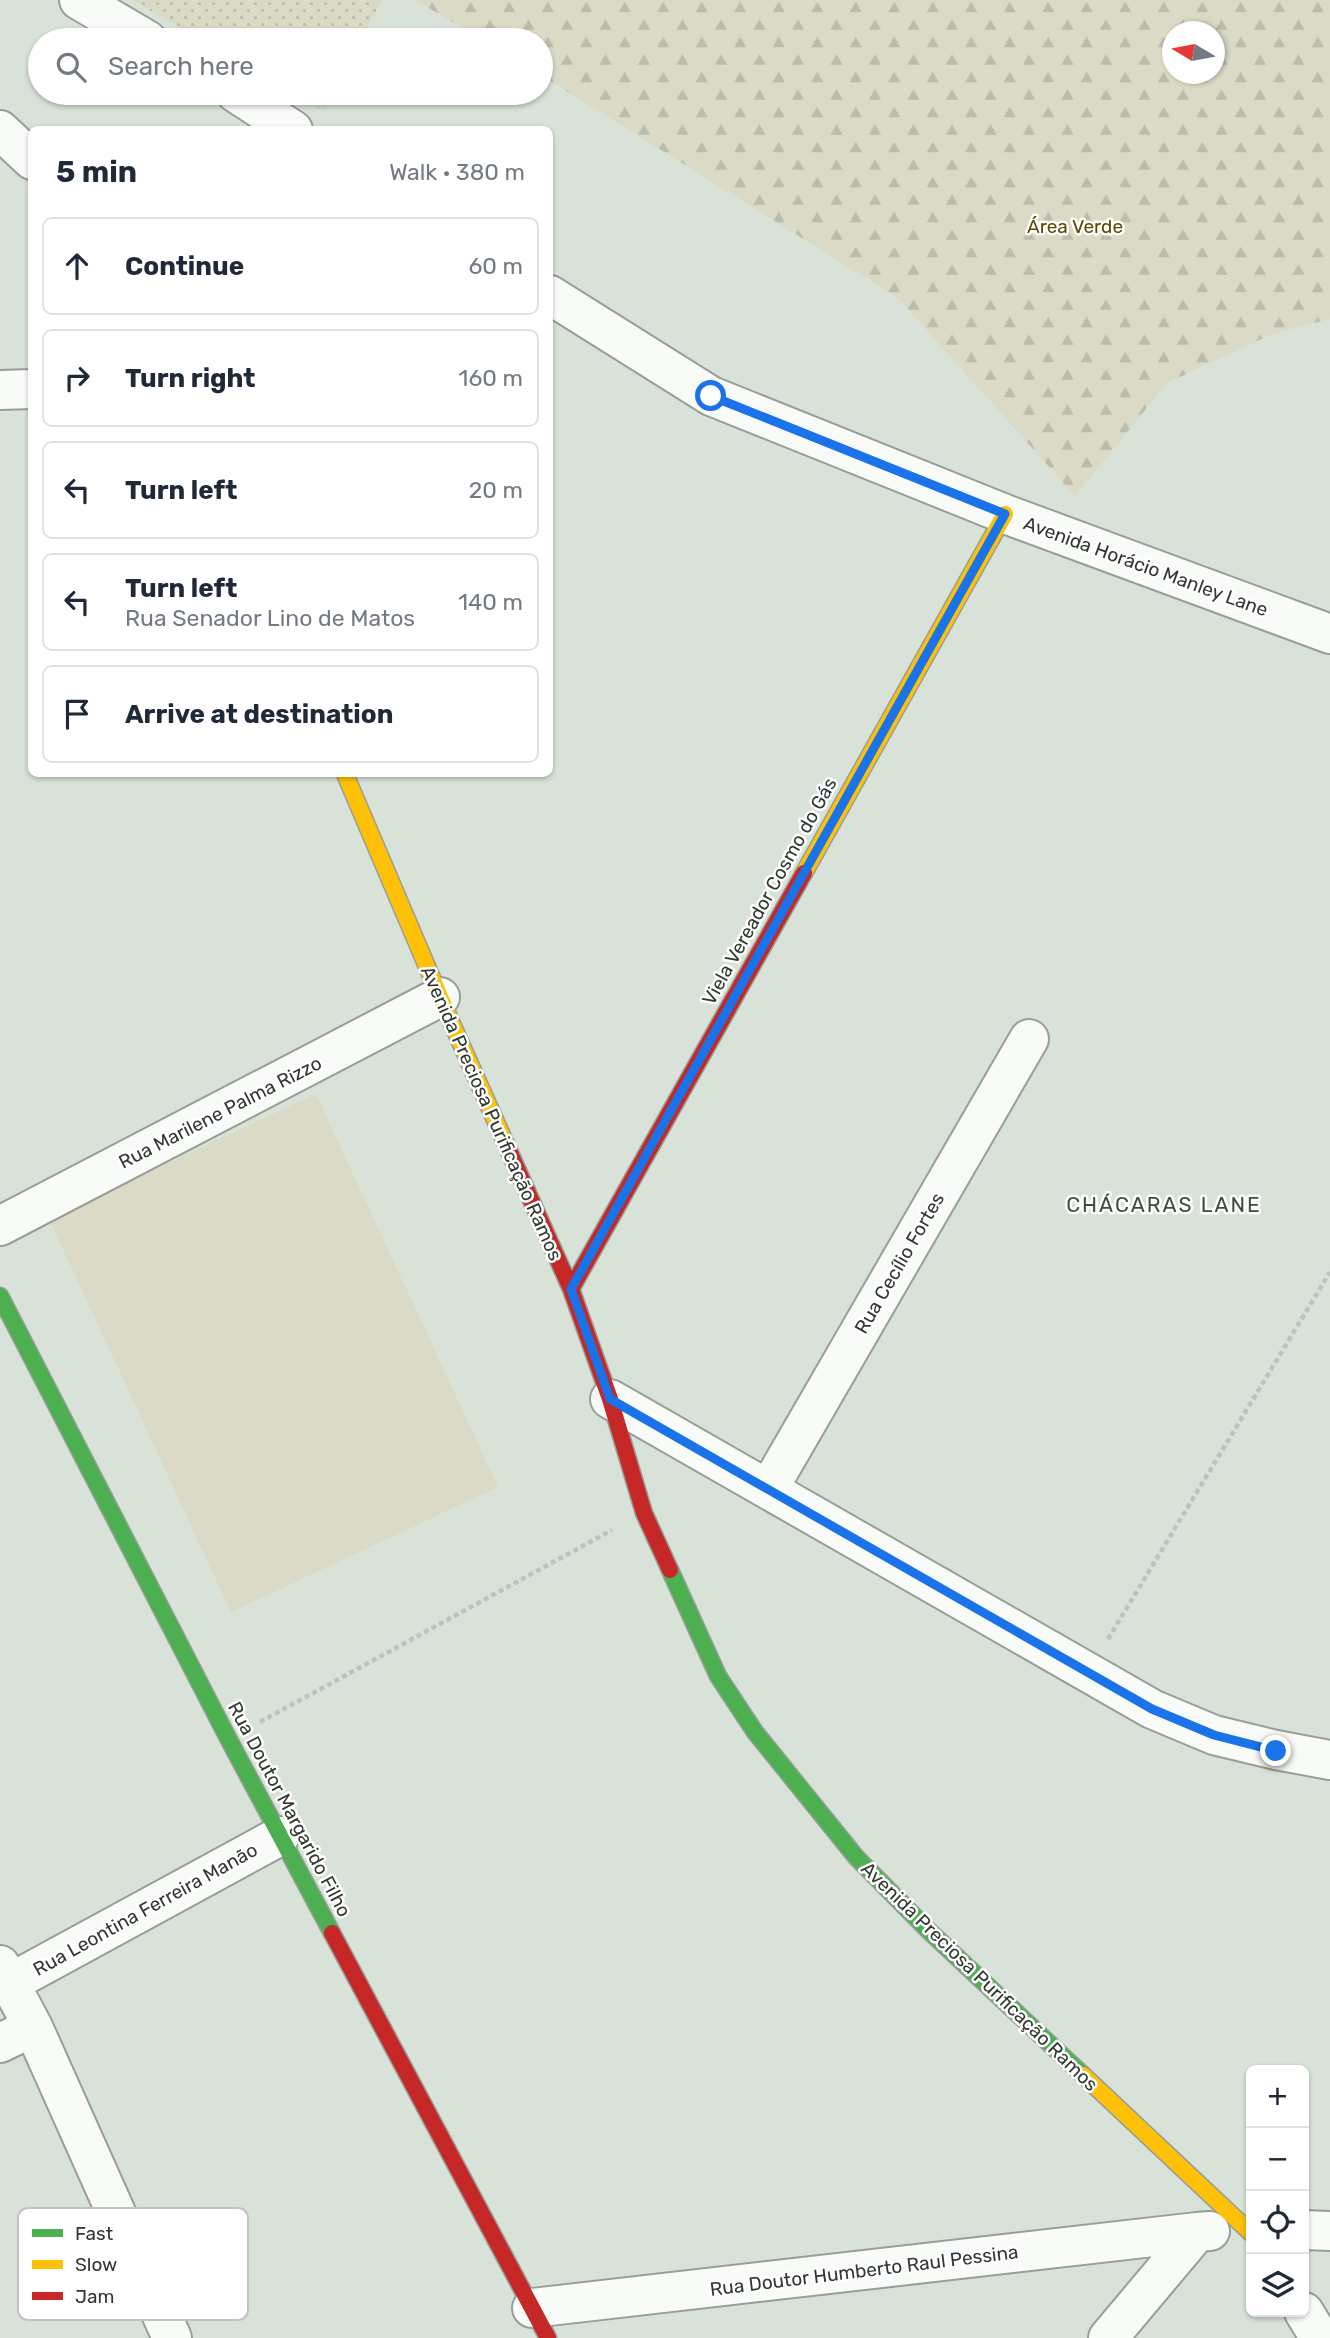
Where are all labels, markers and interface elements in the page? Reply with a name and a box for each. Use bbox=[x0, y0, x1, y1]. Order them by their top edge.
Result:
north arrow bbox=[1162, 21, 1225, 84]
search box bbox=[28, 28, 553, 105]
icon: search bbox=[52, 48, 90, 86]
text: Search here bbox=[108, 51, 254, 82]
text: 5 min bbox=[56, 154, 137, 190]
text: Walk · 380 m bbox=[389, 158, 525, 186]
park label: Área Verde bbox=[1027, 215, 1123, 238]
icon: ahead bbox=[58, 247, 96, 285]
text: Continue bbox=[125, 251, 244, 282]
text: 60 m bbox=[468, 252, 523, 280]
icon: right bbox=[58, 359, 96, 397]
text: Turn right bbox=[125, 363, 255, 394]
text: 160 m bbox=[459, 364, 523, 392]
route start bbox=[695, 380, 726, 411]
icon: left bbox=[58, 471, 96, 509]
text: Turn left bbox=[125, 475, 237, 506]
text: 20 m bbox=[469, 476, 523, 504]
street label: Avenida Horácio Manley Lane bbox=[1021, 512, 1271, 621]
text: Turn left bbox=[125, 573, 237, 604]
icon: left bbox=[58, 583, 96, 621]
text: 140 m bbox=[458, 588, 523, 616]
text: Rua Senador Lino de Matos bbox=[125, 604, 415, 632]
icon: arrive bbox=[58, 695, 96, 733]
text: Arrive at destination bbox=[125, 699, 393, 730]
street label: Viela Vereador Cosmo do Gás bbox=[697, 774, 842, 1009]
street label: Avenida Preciosa Purificação Ramos bbox=[416, 962, 567, 1264]
street label: Rua Marilene Palma Rizzo bbox=[115, 1051, 326, 1174]
street label: Rua Cecílio Fortes bbox=[850, 1189, 949, 1338]
district label: CHÁCARAS LANE bbox=[1066, 1192, 1262, 1217]
street label: Rua Doutor Margarido Filho bbox=[223, 1698, 356, 1921]
route end bbox=[1260, 1735, 1291, 1766]
street label: Rua Leontina Ferreira Manão bbox=[29, 1838, 261, 1981]
street label: Avenida Preciosa Purificação Ramos bbox=[857, 1857, 1103, 2096]
map controls bbox=[1246, 2065, 1309, 2317]
button: + bbox=[1246, 2065, 1309, 2128]
button: − bbox=[1246, 2128, 1309, 2191]
button: locate bbox=[1246, 2191, 1309, 2254]
legend bbox=[18, 2208, 248, 2320]
text: Fast bbox=[75, 2222, 114, 2245]
street label: Rua Doutor Humberto Raul Pessina bbox=[709, 2240, 1020, 2301]
text: Slow bbox=[75, 2253, 117, 2276]
button: layers bbox=[1246, 2254, 1309, 2317]
text: Jam bbox=[75, 2285, 114, 2308]

